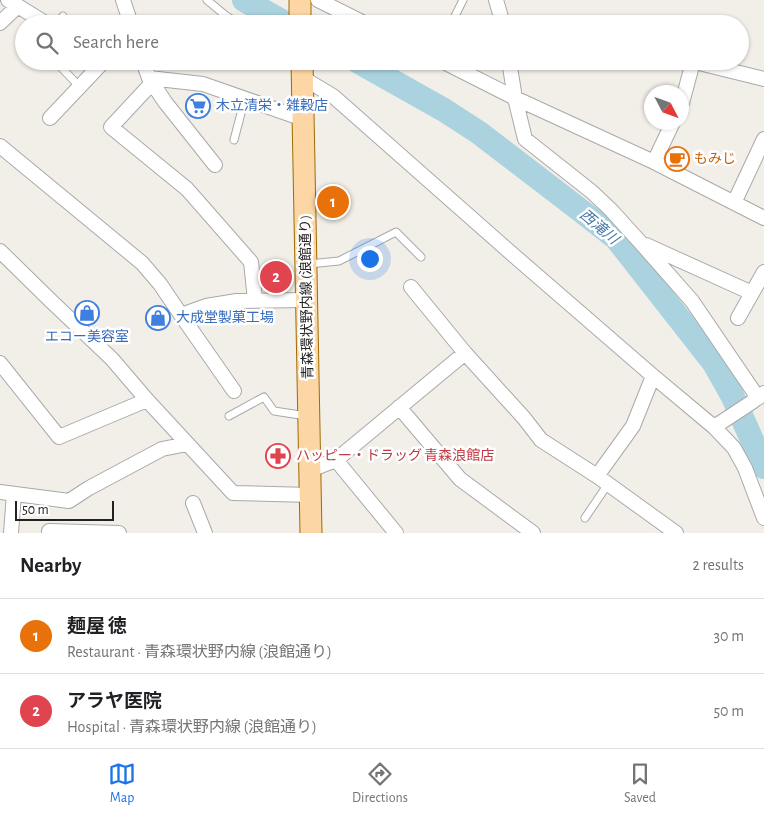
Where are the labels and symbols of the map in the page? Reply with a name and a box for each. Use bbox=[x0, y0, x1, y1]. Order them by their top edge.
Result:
north arrow bbox=[644, 85, 689, 130]
supermarket icon: 木立清栄・雑穀店 bbox=[185, 93, 211, 119]
place label: 木立清栄・雑穀店 bbox=[216, 97, 328, 113]
cafe icon: もみじ bbox=[664, 146, 690, 172]
place label: もみじ bbox=[694, 151, 736, 166]
pin: 1 bbox=[317, 183, 349, 221]
water label: 西滝川 bbox=[577, 206, 623, 248]
street label: 青森環状野内線 (浪館通り) bbox=[297, 215, 315, 379]
your location bbox=[357, 246, 383, 272]
pin: 2 bbox=[260, 258, 292, 296]
shop icon: エコー美容室 bbox=[74, 300, 100, 326]
shop icon: 大成堂製菓工場 bbox=[145, 305, 171, 331]
place label: 大成堂製菓工場 bbox=[176, 310, 274, 325]
place label: エコー美容室 bbox=[45, 329, 129, 344]
pharmacy icon: ハッピー・ドラッグ 青森浪館店 bbox=[265, 443, 291, 469]
place label: ハッピー・ドラッグ 青森浪館店 bbox=[296, 448, 494, 463]
scale bar bbox=[15, 498, 114, 521]

